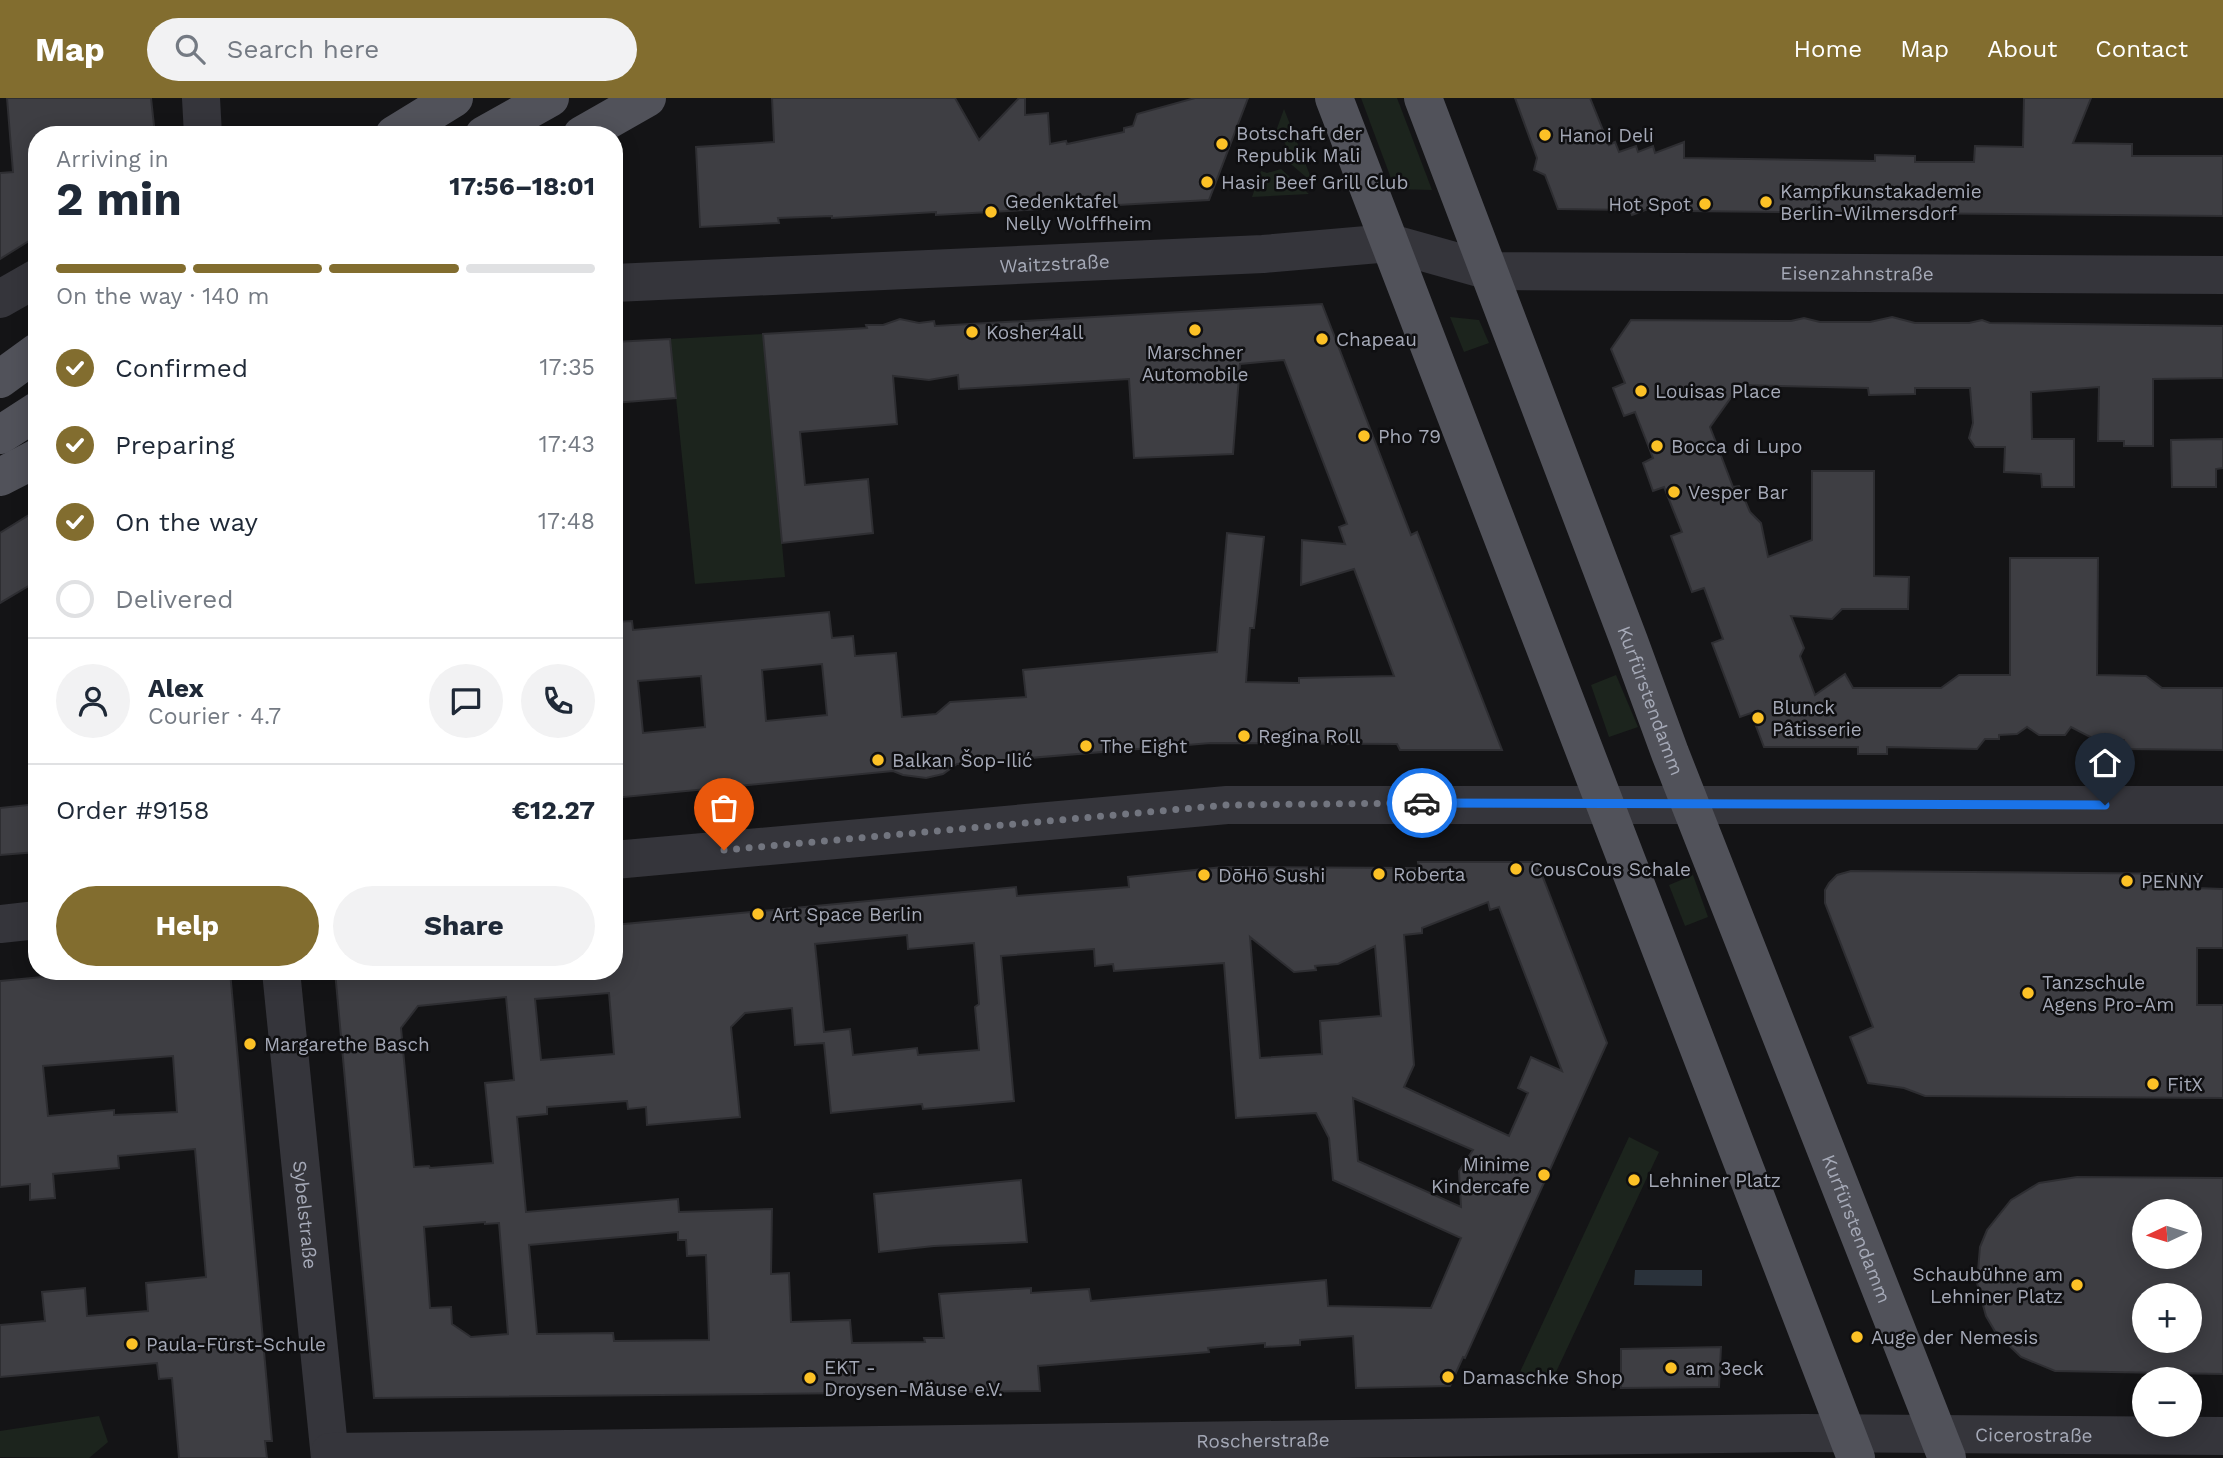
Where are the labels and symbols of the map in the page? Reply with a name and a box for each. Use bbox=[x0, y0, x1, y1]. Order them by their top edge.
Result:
place label: Botschaft der Republik Mali bbox=[1236, 122, 1363, 167]
place label: Hanoi Deli bbox=[1559, 124, 1654, 147]
marker: Hanoi Deli bbox=[1537, 127, 1553, 143]
marker: Botschaft der Republik Mali bbox=[1214, 136, 1230, 152]
place label: Hasir Beef Grill Club bbox=[1221, 171, 1408, 194]
marker: Hasir Beef Grill Club bbox=[1199, 174, 1215, 190]
place label: Kampfkunstakademie Berlin-Wilmersdorf bbox=[1780, 180, 1982, 225]
place label: Gedenktafel Nelly Wolffheim bbox=[1005, 190, 1152, 235]
place label: Hot Spot bbox=[1608, 193, 1691, 216]
marker: Kampfkunstakademie Berlin-Wilmersdorf bbox=[1758, 194, 1774, 210]
marker: Hot Spot bbox=[1697, 196, 1713, 212]
marker: Gedenktafel Nelly Wolffheim bbox=[983, 204, 999, 220]
street label: Waitzstraße bbox=[999, 249, 1110, 277]
street label: Eisenzahnstraße bbox=[1780, 261, 1934, 285]
place label: Kosher4all bbox=[986, 321, 1084, 344]
marker: Marschner Automobile bbox=[1187, 322, 1203, 338]
marker: Kosher4all bbox=[964, 324, 980, 340]
place label: Chapeau bbox=[1336, 328, 1417, 351]
marker: Chapeau bbox=[1314, 331, 1330, 347]
place label: Marschner Automobile bbox=[1142, 341, 1248, 386]
place label: Louisas Place bbox=[1655, 380, 1781, 403]
marker: Louisas Place bbox=[1633, 383, 1649, 399]
place label: Pho 79 bbox=[1378, 425, 1441, 448]
marker: Pho 79 bbox=[1356, 428, 1372, 444]
place label: Bocca di Lupo bbox=[1671, 435, 1803, 458]
marker: Bocca di Lupo bbox=[1649, 438, 1665, 454]
place label: Vesper Bar bbox=[1688, 481, 1788, 504]
marker: Vesper Bar bbox=[1666, 484, 1682, 500]
street label: Kurfürstendamm bbox=[1613, 622, 1689, 778]
place label: Blunck Pâtisserie bbox=[1772, 696, 1862, 741]
marker: Blunck Pâtisserie bbox=[1750, 710, 1766, 726]
place label: Regina Roll bbox=[1258, 725, 1361, 748]
marker: Regina Roll bbox=[1236, 728, 1252, 744]
pin bbox=[2075, 733, 2135, 805]
place label: The Eight bbox=[1100, 735, 1187, 758]
marker: The Eight bbox=[1078, 738, 1094, 754]
place label: Balkan Šop-Ilić bbox=[892, 749, 1033, 772]
marker: Balkan Šop-Ilić bbox=[870, 752, 886, 768]
courier bbox=[1387, 768, 1457, 838]
pin bbox=[694, 778, 754, 850]
place label: CousCous Schale bbox=[1530, 858, 1691, 881]
marker: CousCous Schale bbox=[1508, 861, 1524, 877]
place label: Roberta bbox=[1393, 863, 1466, 886]
place label: DōHō Sushi bbox=[1218, 864, 1325, 887]
marker: Roberta bbox=[1371, 866, 1387, 882]
marker: DōHō Sushi bbox=[1196, 867, 1212, 883]
place label: PENNY bbox=[2141, 870, 2204, 893]
marker: PENNY bbox=[2119, 873, 2135, 889]
place label: Art Space Berlin bbox=[772, 903, 923, 926]
marker: Art Space Berlin bbox=[750, 906, 766, 922]
place label: Tanzschule Agens Pro-Am bbox=[2042, 971, 2174, 1016]
marker: Tanzschule Agens Pro-Am bbox=[2020, 985, 2036, 1001]
place label: Margarethe Basch bbox=[264, 1033, 430, 1056]
marker: Margarethe Basch bbox=[242, 1036, 258, 1052]
place label: FitX bbox=[2167, 1073, 2203, 1096]
marker: FitX bbox=[2145, 1076, 2161, 1092]
street label: Kurfürstendamm bbox=[1817, 1151, 1896, 1306]
place label: Minime Kindercafe bbox=[1431, 1153, 1530, 1198]
street label: Sybelstraße bbox=[289, 1159, 322, 1270]
marker: Minime Kindercafe bbox=[1536, 1167, 1552, 1183]
place label: Lehniner Platz bbox=[1648, 1169, 1781, 1192]
marker: Lehniner Platz bbox=[1626, 1172, 1642, 1188]
north arrow bbox=[2132, 1199, 2202, 1269]
place label: Schaubühne am Lehniner Platz bbox=[1912, 1263, 2063, 1308]
marker: Schaubühne am Lehniner Platz bbox=[2069, 1277, 2085, 1293]
place label: Auge der Nemesis bbox=[1871, 1326, 2038, 1349]
marker: Auge der Nemesis bbox=[1849, 1329, 1865, 1345]
place label: Paula-Fürst-Schule bbox=[146, 1333, 326, 1356]
marker: Paula-Fürst-Schule bbox=[124, 1336, 140, 1352]
place label: EKT - Droysen-Mäuse e.V. bbox=[824, 1356, 1003, 1401]
place label: am 3eck bbox=[1685, 1357, 1764, 1380]
marker: am 3eck bbox=[1663, 1360, 1679, 1376]
place label: Damaschke Shop bbox=[1462, 1366, 1623, 1389]
marker: Damaschke Shop bbox=[1440, 1369, 1456, 1385]
marker: EKT - Droysen-Mäuse e.V. bbox=[802, 1370, 818, 1386]
street label: Cicerostraße bbox=[1975, 1423, 2093, 1447]
street label: Roscherstraße bbox=[1196, 1428, 1330, 1452]

